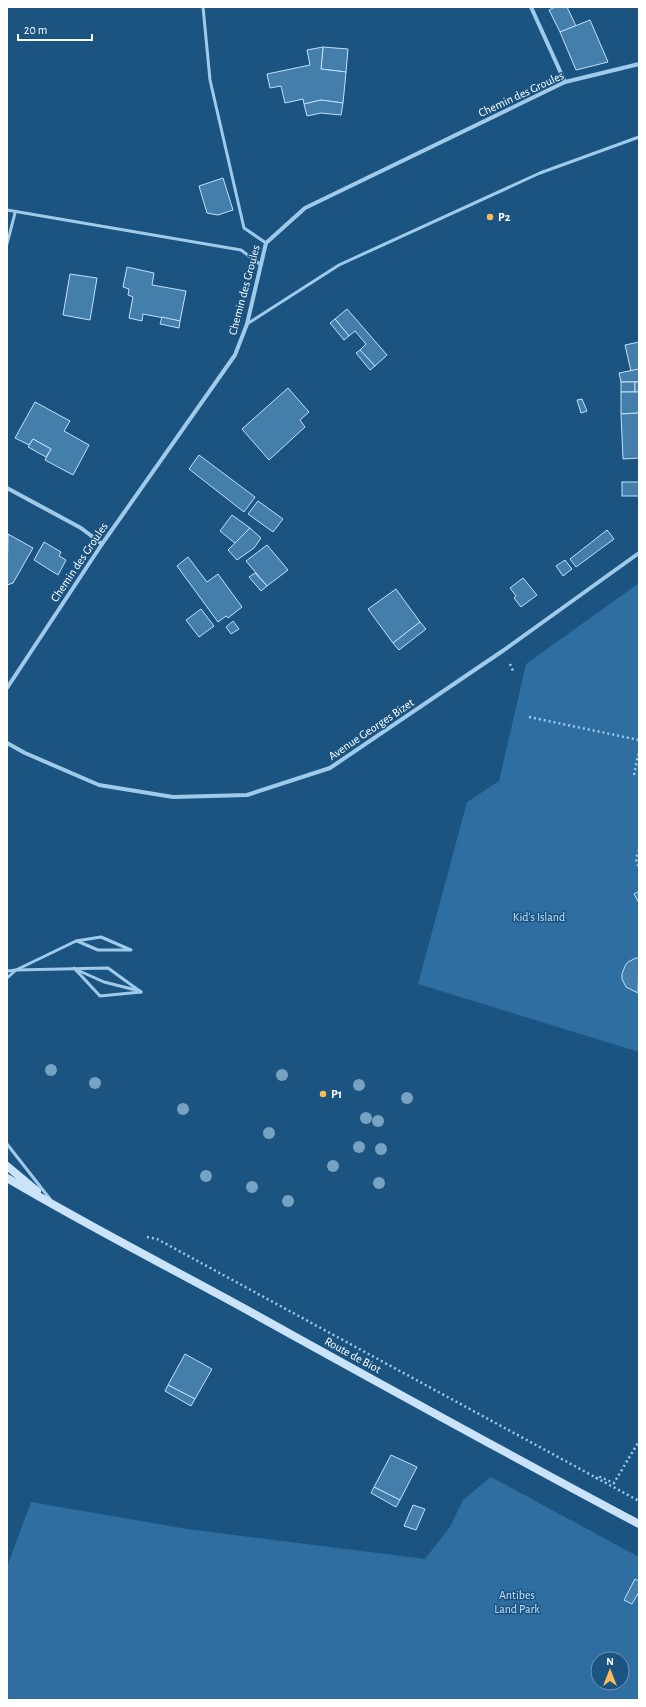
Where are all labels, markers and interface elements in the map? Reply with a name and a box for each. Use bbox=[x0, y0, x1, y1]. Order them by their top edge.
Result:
scale bar bbox=[18, 16, 92, 42]
text: 20 m bbox=[24, 24, 47, 36]
street label: Chemin des Groules bbox=[476, 69, 566, 119]
place label: P2 bbox=[498, 211, 511, 223]
marker: P2 bbox=[485, 212, 495, 222]
street label: Chemin des Groules bbox=[226, 244, 262, 336]
street label: Chemin des Groules bbox=[48, 520, 110, 604]
street label: Avenue Georges Bizet bbox=[326, 696, 416, 762]
park label: Kid's Island bbox=[513, 911, 565, 923]
place label: P1 bbox=[331, 1088, 342, 1100]
marker: P1 bbox=[318, 1089, 328, 1099]
street label: Route de Biot bbox=[323, 1335, 383, 1375]
park label: Antibes Land Park bbox=[494, 1589, 540, 1615]
north arrow bbox=[590, 1651, 630, 1691]
text: N bbox=[606, 1656, 614, 1667]

